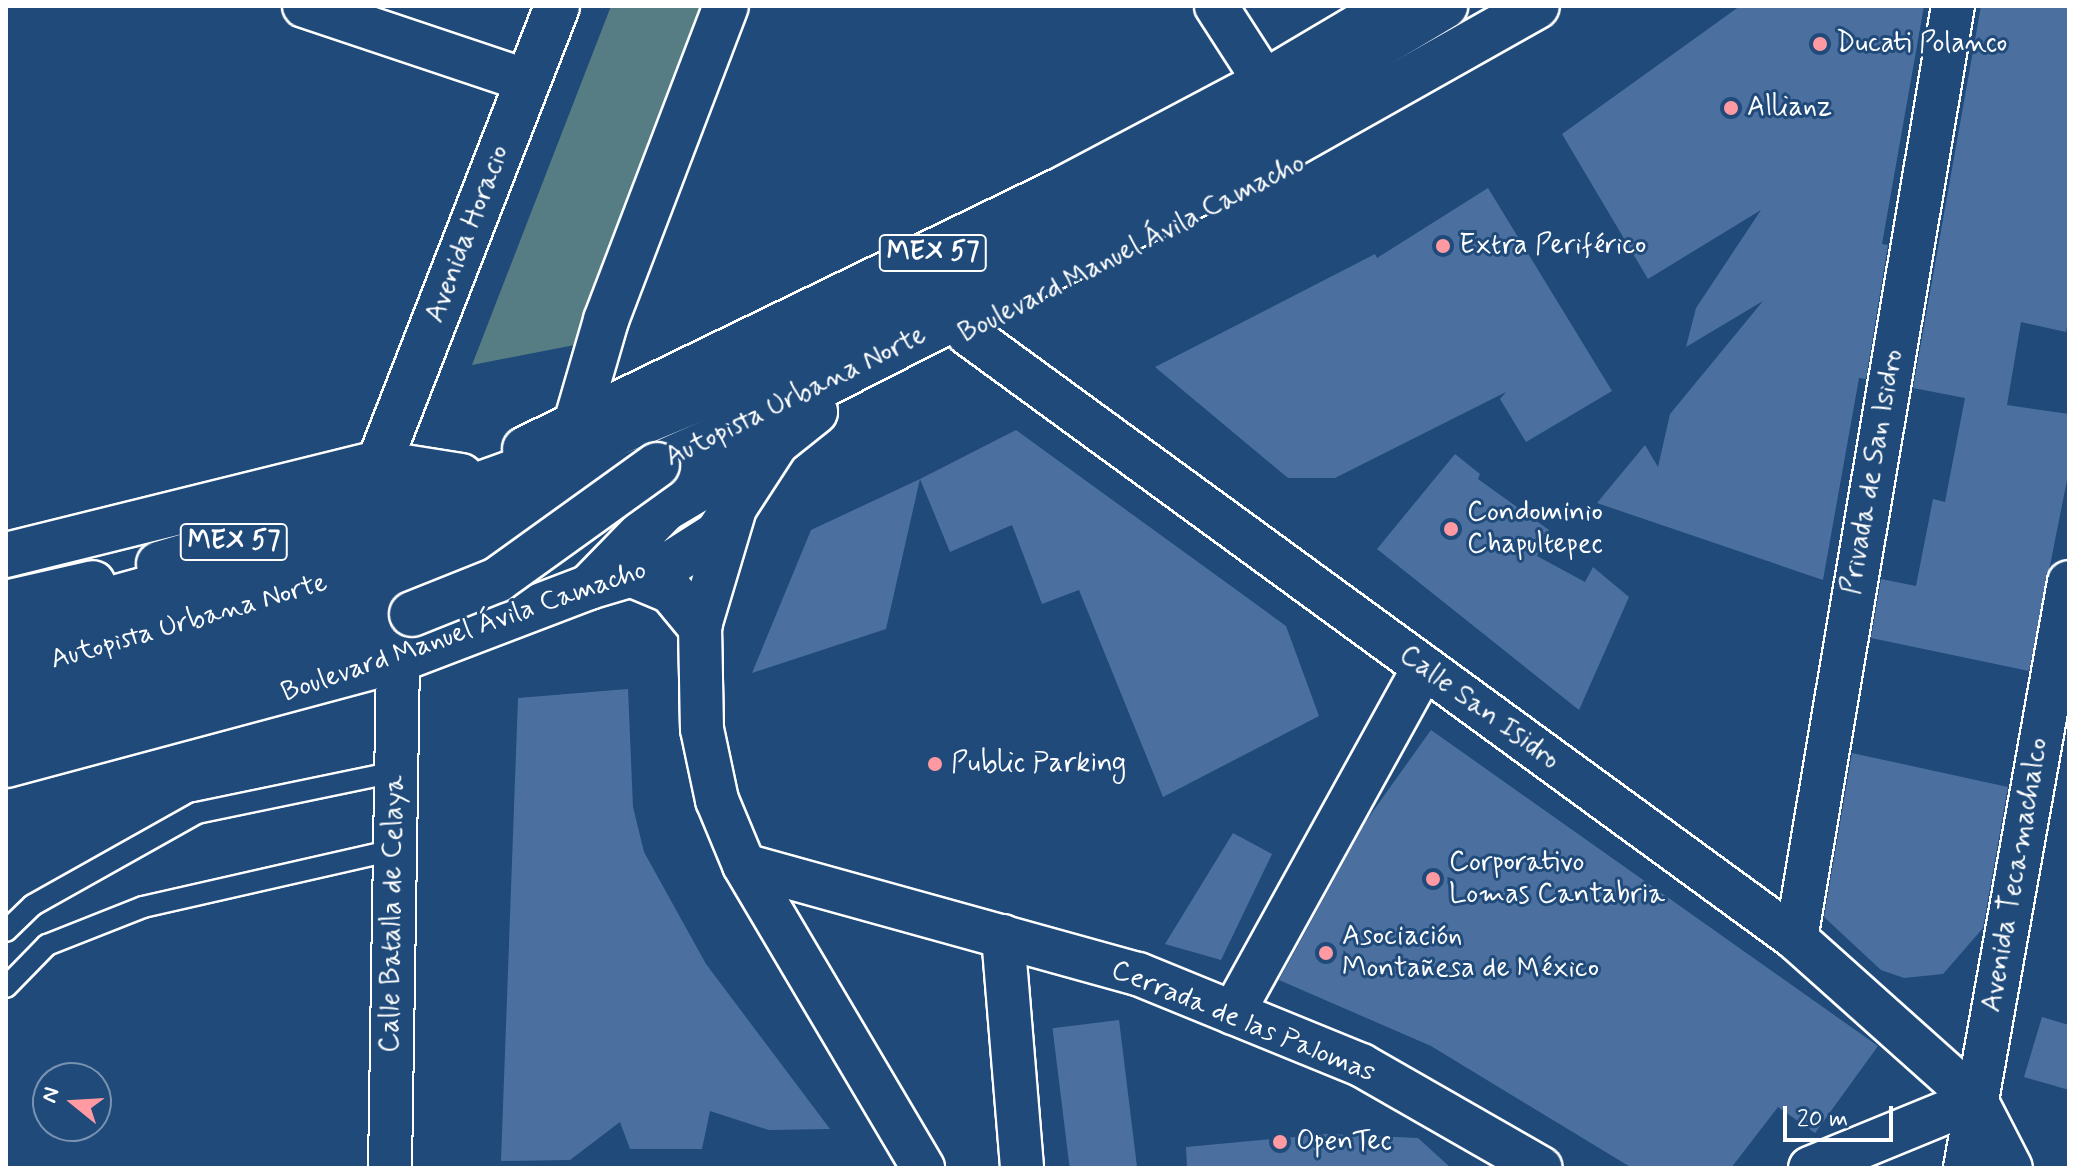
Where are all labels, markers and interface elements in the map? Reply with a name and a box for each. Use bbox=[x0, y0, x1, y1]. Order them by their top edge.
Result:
place label: Ducati Polanco bbox=[1836, 27, 2007, 61]
marker: Ducati Polanco bbox=[1811, 35, 1829, 53]
place label: Allianz bbox=[1747, 91, 1832, 125]
marker: Allianz bbox=[1722, 99, 1740, 117]
street label: Avenida Horacio bbox=[419, 141, 517, 327]
street label: Boulevard Manuel Ávila Camacho bbox=[951, 146, 1313, 352]
place label: Extra Periférico bbox=[1459, 229, 1646, 263]
road number: MEX 57 bbox=[877, 231, 989, 275]
marker: Extra Periférico bbox=[1434, 237, 1452, 255]
street label: Autopista Urbana Norte bbox=[660, 319, 932, 475]
street label: Privada de San Isidro bbox=[1834, 344, 1912, 600]
place label: Condominio Chapultepec bbox=[1467, 496, 1603, 562]
road number: MEX 57 bbox=[178, 520, 290, 564]
marker: Condominio Chapultepec bbox=[1442, 520, 1460, 538]
street label: Boulevard Manuel Ávila Camacho bbox=[274, 553, 654, 711]
street label: Autopista Urbana Norte bbox=[47, 566, 331, 678]
street label: Calle San Isidro bbox=[1392, 638, 1566, 778]
street label: Avenida Tecamachalco bbox=[1976, 738, 2056, 1012]
place label: Public Parking bbox=[951, 747, 1122, 781]
marker: Public Parking bbox=[926, 755, 944, 773]
street label: Calle Batalla de Celaya bbox=[374, 775, 412, 1053]
place label: Corporativo Lomas Cantabria bbox=[1449, 846, 1661, 912]
marker: Corporativo Lomas Cantabria bbox=[1424, 870, 1442, 888]
place label: Asociación Montañesa de México bbox=[1342, 920, 1600, 986]
marker: Asociación Montañesa de México bbox=[1317, 944, 1335, 962]
street label: Cerrada de las Palomas bbox=[1101, 952, 1385, 1092]
north arrow bbox=[32, 1062, 112, 1142]
text: N bbox=[35, 1084, 67, 1106]
scale bar bbox=[1787, 1090, 1897, 1140]
text: 20 m bbox=[1797, 1104, 1848, 1135]
place label: OpenTec bbox=[1296, 1125, 1392, 1159]
marker: OpenTec bbox=[1271, 1133, 1289, 1151]

